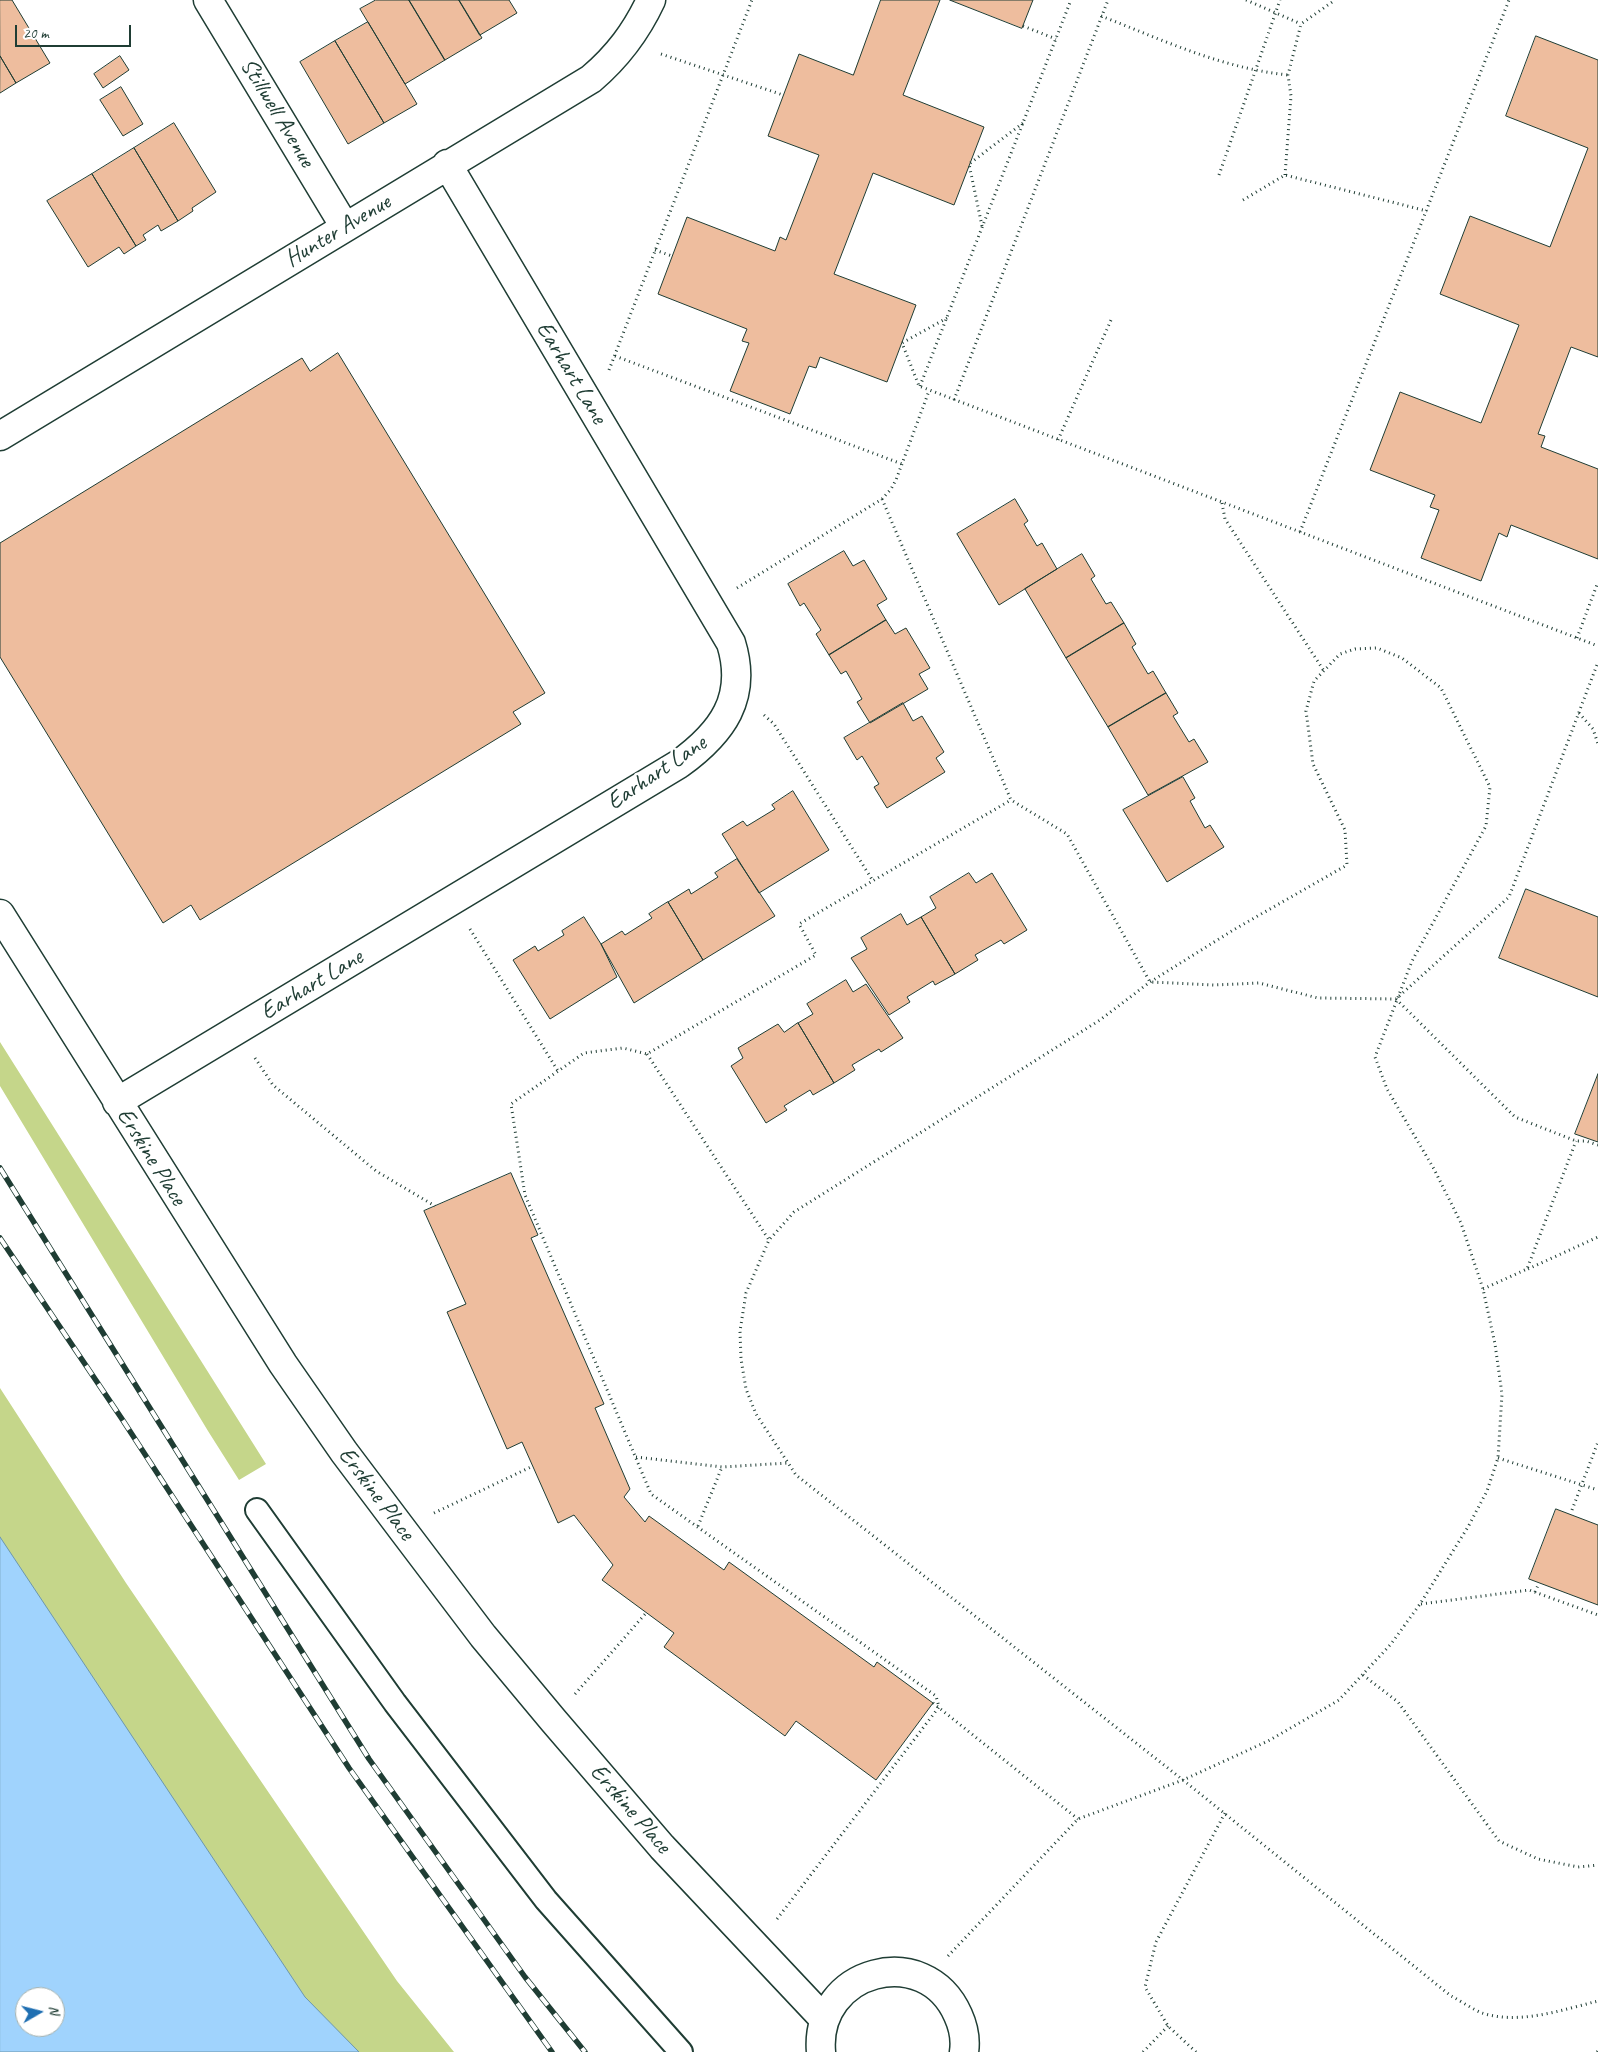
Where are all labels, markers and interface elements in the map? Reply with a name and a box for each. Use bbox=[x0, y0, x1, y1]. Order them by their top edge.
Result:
scale bar bbox=[18, 15, 134, 47]
text: 20 m bbox=[23, 24, 49, 43]
street label: Stillwell Avenue bbox=[233, 53, 321, 173]
street label: Hunter Avenue bbox=[280, 188, 396, 274]
street label: Earhart Lane bbox=[529, 317, 613, 429]
street label: Earhart Lane bbox=[602, 729, 712, 817]
street label: Earhart Lane bbox=[256, 943, 368, 1027]
street label: Erskine Place bbox=[110, 1103, 192, 1211]
street label: Erskine Place bbox=[332, 1442, 420, 1546]
street label: Erskine Place bbox=[583, 1758, 677, 1860]
north arrow bbox=[15, 1987, 65, 2037]
text: N bbox=[45, 2004, 63, 2015]

